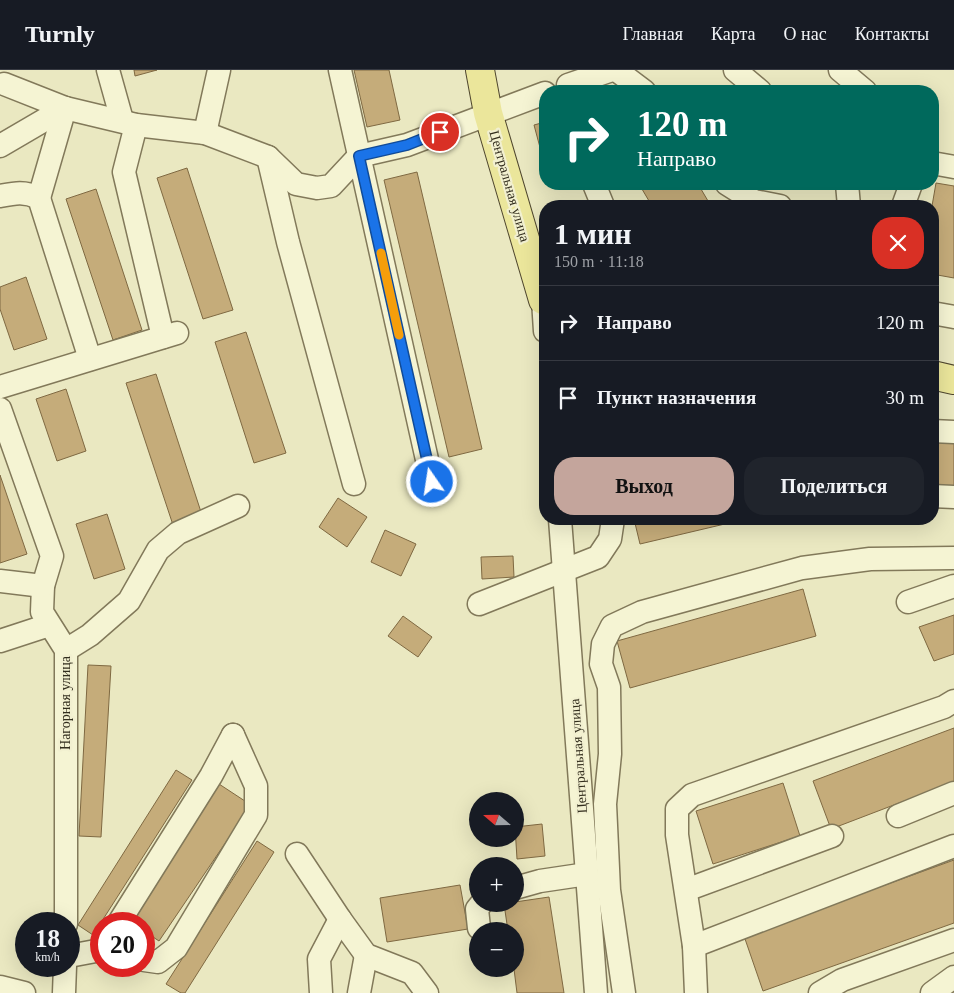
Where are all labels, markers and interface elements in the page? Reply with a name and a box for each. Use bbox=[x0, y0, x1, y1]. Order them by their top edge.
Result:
text: Turnly bbox=[25, 21, 95, 47]
text: Главная bbox=[623, 24, 683, 44]
text: Карта bbox=[711, 24, 756, 44]
text: О нас bbox=[784, 24, 827, 44]
text: Контакты bbox=[855, 24, 929, 44]
icon: right bbox=[554, 105, 619, 170]
text: 120 m bbox=[637, 105, 727, 144]
pin bbox=[419, 111, 461, 153]
icon: arrive bbox=[426, 118, 454, 146]
street label: Центральная улица bbox=[486, 129, 533, 244]
text: Направо bbox=[637, 146, 716, 171]
text: 1 мин bbox=[554, 217, 632, 250]
button: close bbox=[872, 217, 924, 269]
text: 150 m · 11:18 bbox=[554, 253, 644, 270]
icon: right bbox=[554, 309, 582, 337]
text: Направо bbox=[597, 312, 672, 333]
text: 120 m bbox=[876, 312, 924, 333]
icon: arrive bbox=[554, 384, 582, 412]
text: Пункт назначения bbox=[597, 387, 756, 408]
text: 30 m bbox=[885, 387, 924, 408]
position arrow bbox=[405, 455, 457, 507]
button: Выход bbox=[554, 457, 734, 515]
button: Поделиться bbox=[744, 457, 924, 515]
street label: Нагорная улица bbox=[58, 655, 73, 750]
street label: Центральная улица bbox=[567, 697, 590, 814]
north arrow bbox=[469, 792, 524, 848]
map controls bbox=[469, 792, 524, 977]
button: + bbox=[469, 857, 524, 912]
speed limit sign: 20 bbox=[90, 912, 155, 977]
button: − bbox=[469, 922, 524, 977]
text: 18 bbox=[35, 925, 60, 952]
text: km/h bbox=[35, 950, 60, 964]

